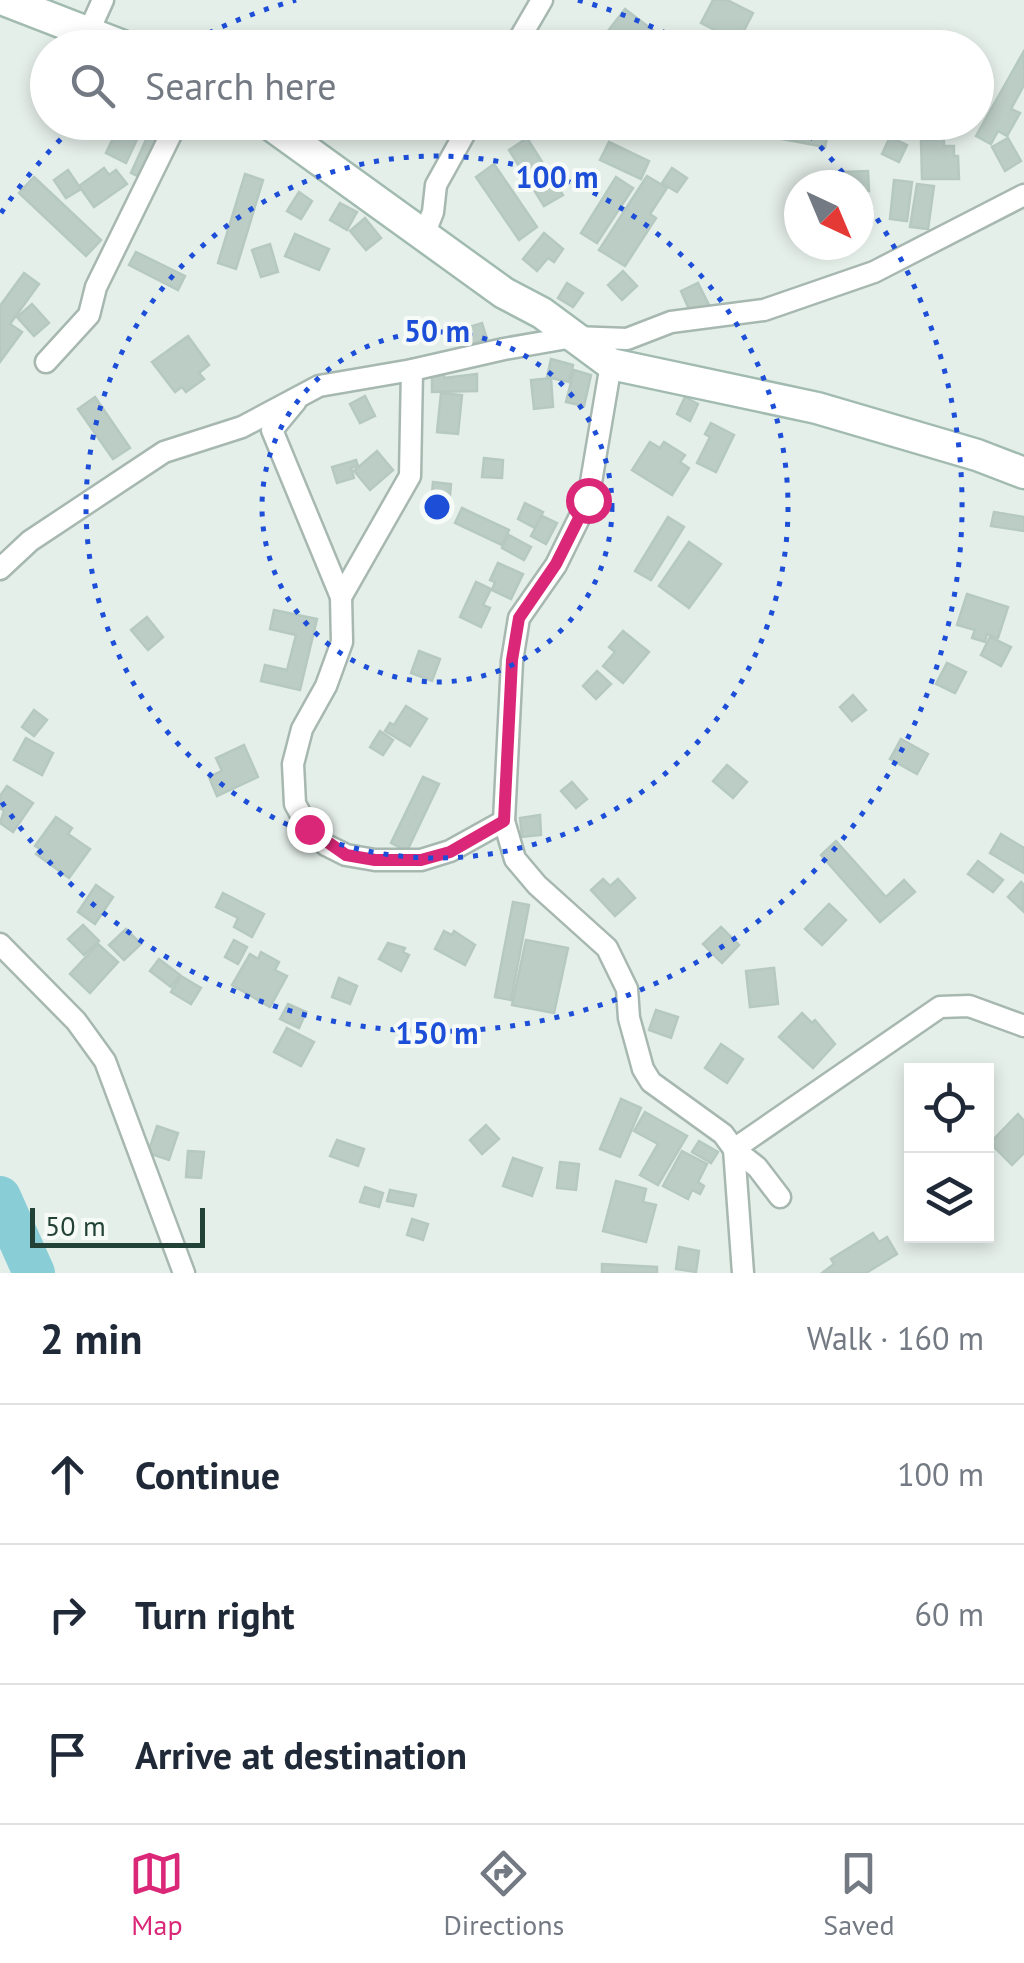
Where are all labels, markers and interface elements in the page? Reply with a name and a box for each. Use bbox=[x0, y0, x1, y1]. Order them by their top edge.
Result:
search box bbox=[30, 30, 994, 140]
icon: search bbox=[65, 58, 120, 113]
text: Search here bbox=[145, 61, 337, 110]
text: 100 m bbox=[516, 157, 598, 196]
north arrow bbox=[784, 170, 874, 260]
text: 50 m bbox=[404, 311, 470, 350]
route start bbox=[566, 478, 612, 524]
centre of rings bbox=[419, 489, 455, 525]
route end bbox=[287, 807, 333, 853]
text: 150 m bbox=[396, 1013, 478, 1052]
map controls bbox=[904, 1063, 994, 1243]
button: locate bbox=[904, 1063, 994, 1153]
button: layers bbox=[904, 1153, 994, 1243]
scale bar bbox=[30, 1203, 205, 1248]
text: 50 m bbox=[45, 1207, 106, 1244]
text: 2 min bbox=[40, 1311, 142, 1366]
text: Walk · 160 m bbox=[807, 1317, 984, 1359]
icon: ahead bbox=[40, 1447, 95, 1502]
text: Continue bbox=[135, 1450, 280, 1499]
text: 100 m bbox=[897, 1453, 984, 1495]
icon: right bbox=[40, 1587, 95, 1642]
text: Turn right bbox=[135, 1590, 295, 1639]
text: 60 m bbox=[915, 1593, 984, 1635]
icon: arrive bbox=[40, 1727, 95, 1782]
text: Arrive at destination bbox=[135, 1730, 467, 1779]
tab: Map bbox=[129, 1846, 184, 1943]
tab: Directions bbox=[443, 1846, 564, 1943]
tab: Saved bbox=[823, 1846, 895, 1943]

